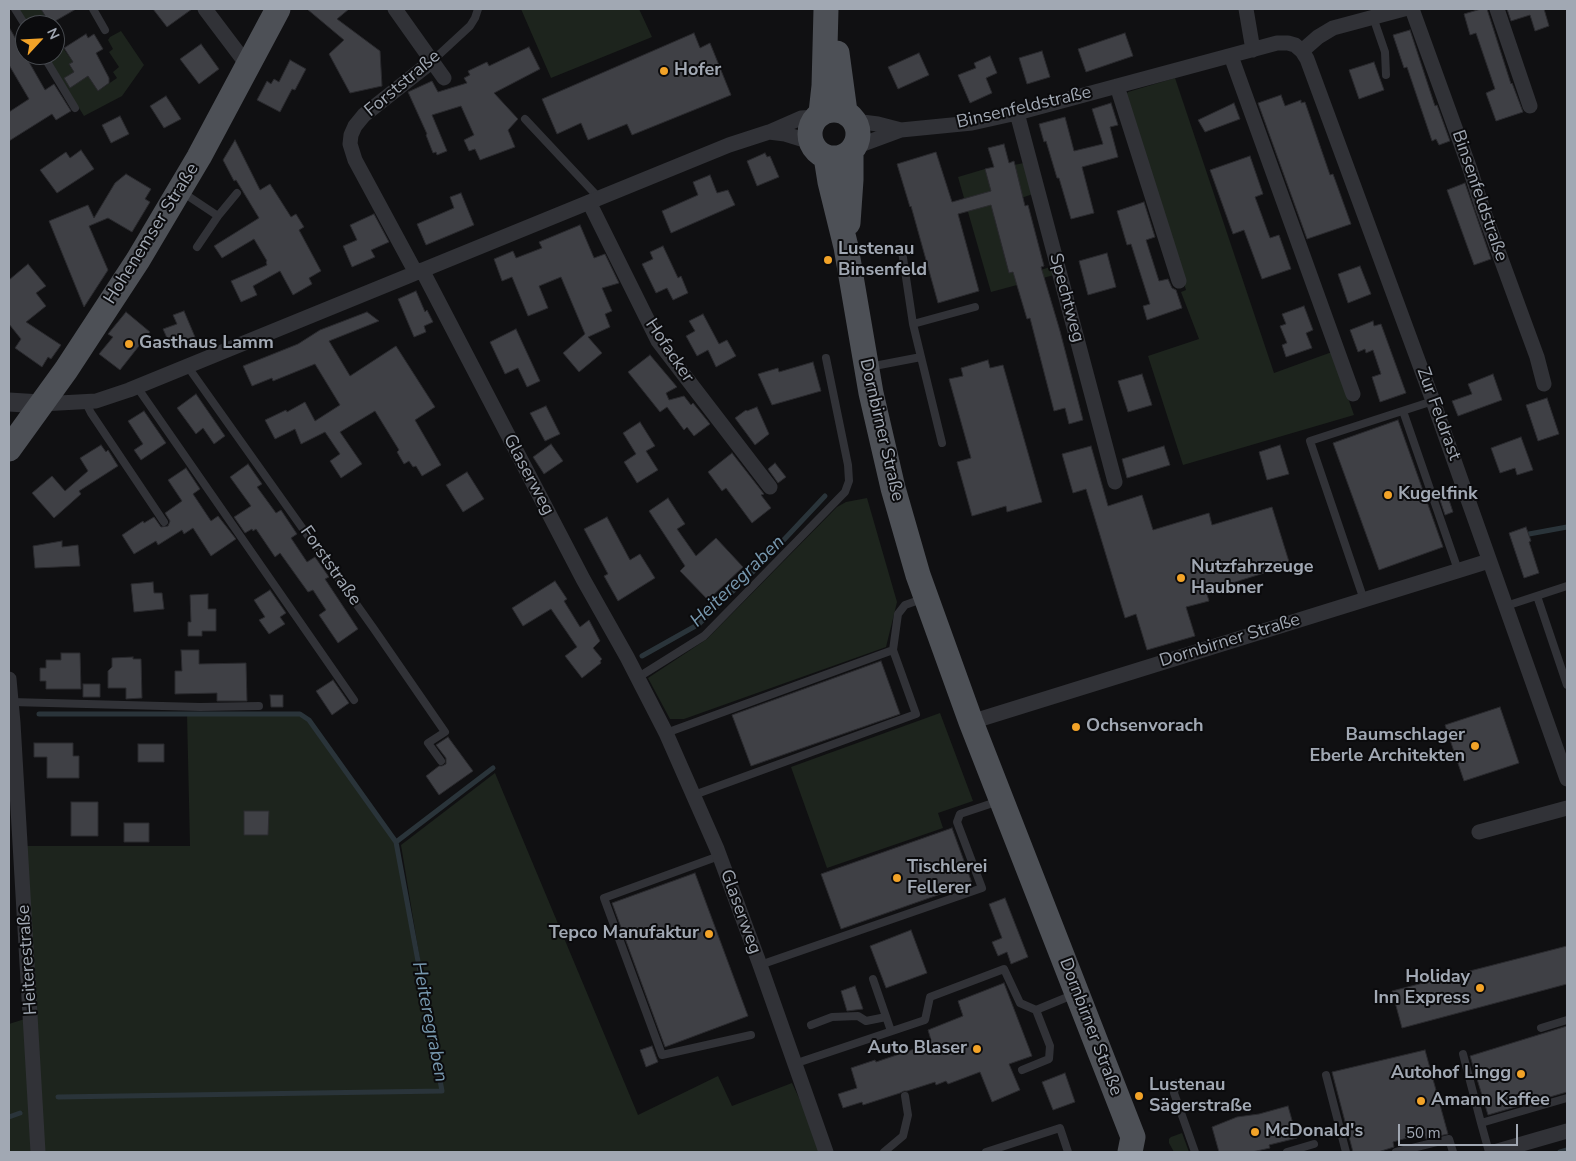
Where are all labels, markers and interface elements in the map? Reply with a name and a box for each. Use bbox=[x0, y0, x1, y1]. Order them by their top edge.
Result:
north arrow bbox=[15, 15, 65, 65]
text: N bbox=[42, 25, 64, 43]
street label: Forststraße bbox=[361, 46, 445, 122]
place label: Hofer bbox=[674, 60, 721, 82]
marker: Hofer bbox=[658, 65, 670, 77]
street label: Binsenfeldstraße bbox=[955, 82, 1093, 134]
street label: Binsenfeldstraße bbox=[1446, 127, 1512, 265]
street label: Hohenemser Straße bbox=[100, 160, 204, 308]
place label: Lustenau Binsenfeld bbox=[838, 239, 927, 282]
street label: Spechtweg bbox=[1044, 251, 1088, 345]
marker: Lustenau Binsenfeld bbox=[822, 254, 834, 266]
street label: Hofacker bbox=[640, 315, 698, 387]
place label: Gasthaus Lamm bbox=[139, 333, 274, 355]
marker: Gasthaus Lamm bbox=[123, 338, 135, 350]
street label: Dornbirner Straße bbox=[854, 356, 908, 504]
street label: Zur Feldrast bbox=[1411, 365, 1465, 463]
street label: Glaserweg bbox=[498, 431, 558, 519]
place label: Kugelfink bbox=[1398, 484, 1478, 506]
marker: Kugelfink bbox=[1382, 489, 1394, 501]
street label: Forststraße bbox=[295, 522, 365, 610]
water label: Heiteregraben bbox=[686, 531, 790, 633]
place label: Nutzfahrzeuge Haubner bbox=[1191, 557, 1314, 600]
marker: Nutzfahrzeuge Haubner bbox=[1175, 572, 1187, 584]
street label: Dornbirner Straße bbox=[1157, 609, 1303, 673]
place label: Ochsenvorach bbox=[1086, 716, 1204, 738]
marker: Ochsenvorach bbox=[1070, 721, 1082, 733]
place label: Baumschlager Eberle Architekten bbox=[1309, 725, 1465, 768]
marker: Baumschlager Eberle Architekten bbox=[1469, 740, 1481, 752]
place label: Tischlerei Fellerer bbox=[907, 857, 987, 900]
street label: Glaserweg bbox=[715, 867, 765, 957]
marker: Tischlerei Fellerer bbox=[891, 872, 903, 884]
street label: Heiterestraße bbox=[13, 904, 43, 1016]
place label: Tepco Manufaktur bbox=[549, 923, 699, 945]
marker: Tepco Manufaktur bbox=[703, 928, 715, 940]
street label: Dornbirner Straße bbox=[1054, 955, 1126, 1099]
water label: Heiteregraben bbox=[406, 960, 452, 1084]
place label: Holiday Inn Express bbox=[1373, 967, 1470, 1010]
marker: Holiday Inn Express bbox=[1474, 982, 1486, 994]
place label: Auto Blaser bbox=[868, 1038, 967, 1060]
marker: Auto Blaser bbox=[971, 1043, 983, 1055]
place label: Autohof Lingg bbox=[1391, 1063, 1511, 1085]
marker: Autohof Lingg bbox=[1515, 1068, 1527, 1080]
place label: Lustenau Sägerstraße bbox=[1149, 1075, 1252, 1118]
marker: Lustenau Sägerstraße bbox=[1133, 1090, 1145, 1102]
place label: Amann Kaffee bbox=[1431, 1090, 1550, 1112]
marker: Amann Kaffee bbox=[1415, 1095, 1427, 1107]
scale bar bbox=[1401, 1114, 1521, 1146]
place label: McDonald's bbox=[1265, 1121, 1363, 1143]
text: 50 m bbox=[1406, 1123, 1441, 1143]
marker: McDonald's bbox=[1249, 1126, 1261, 1138]

